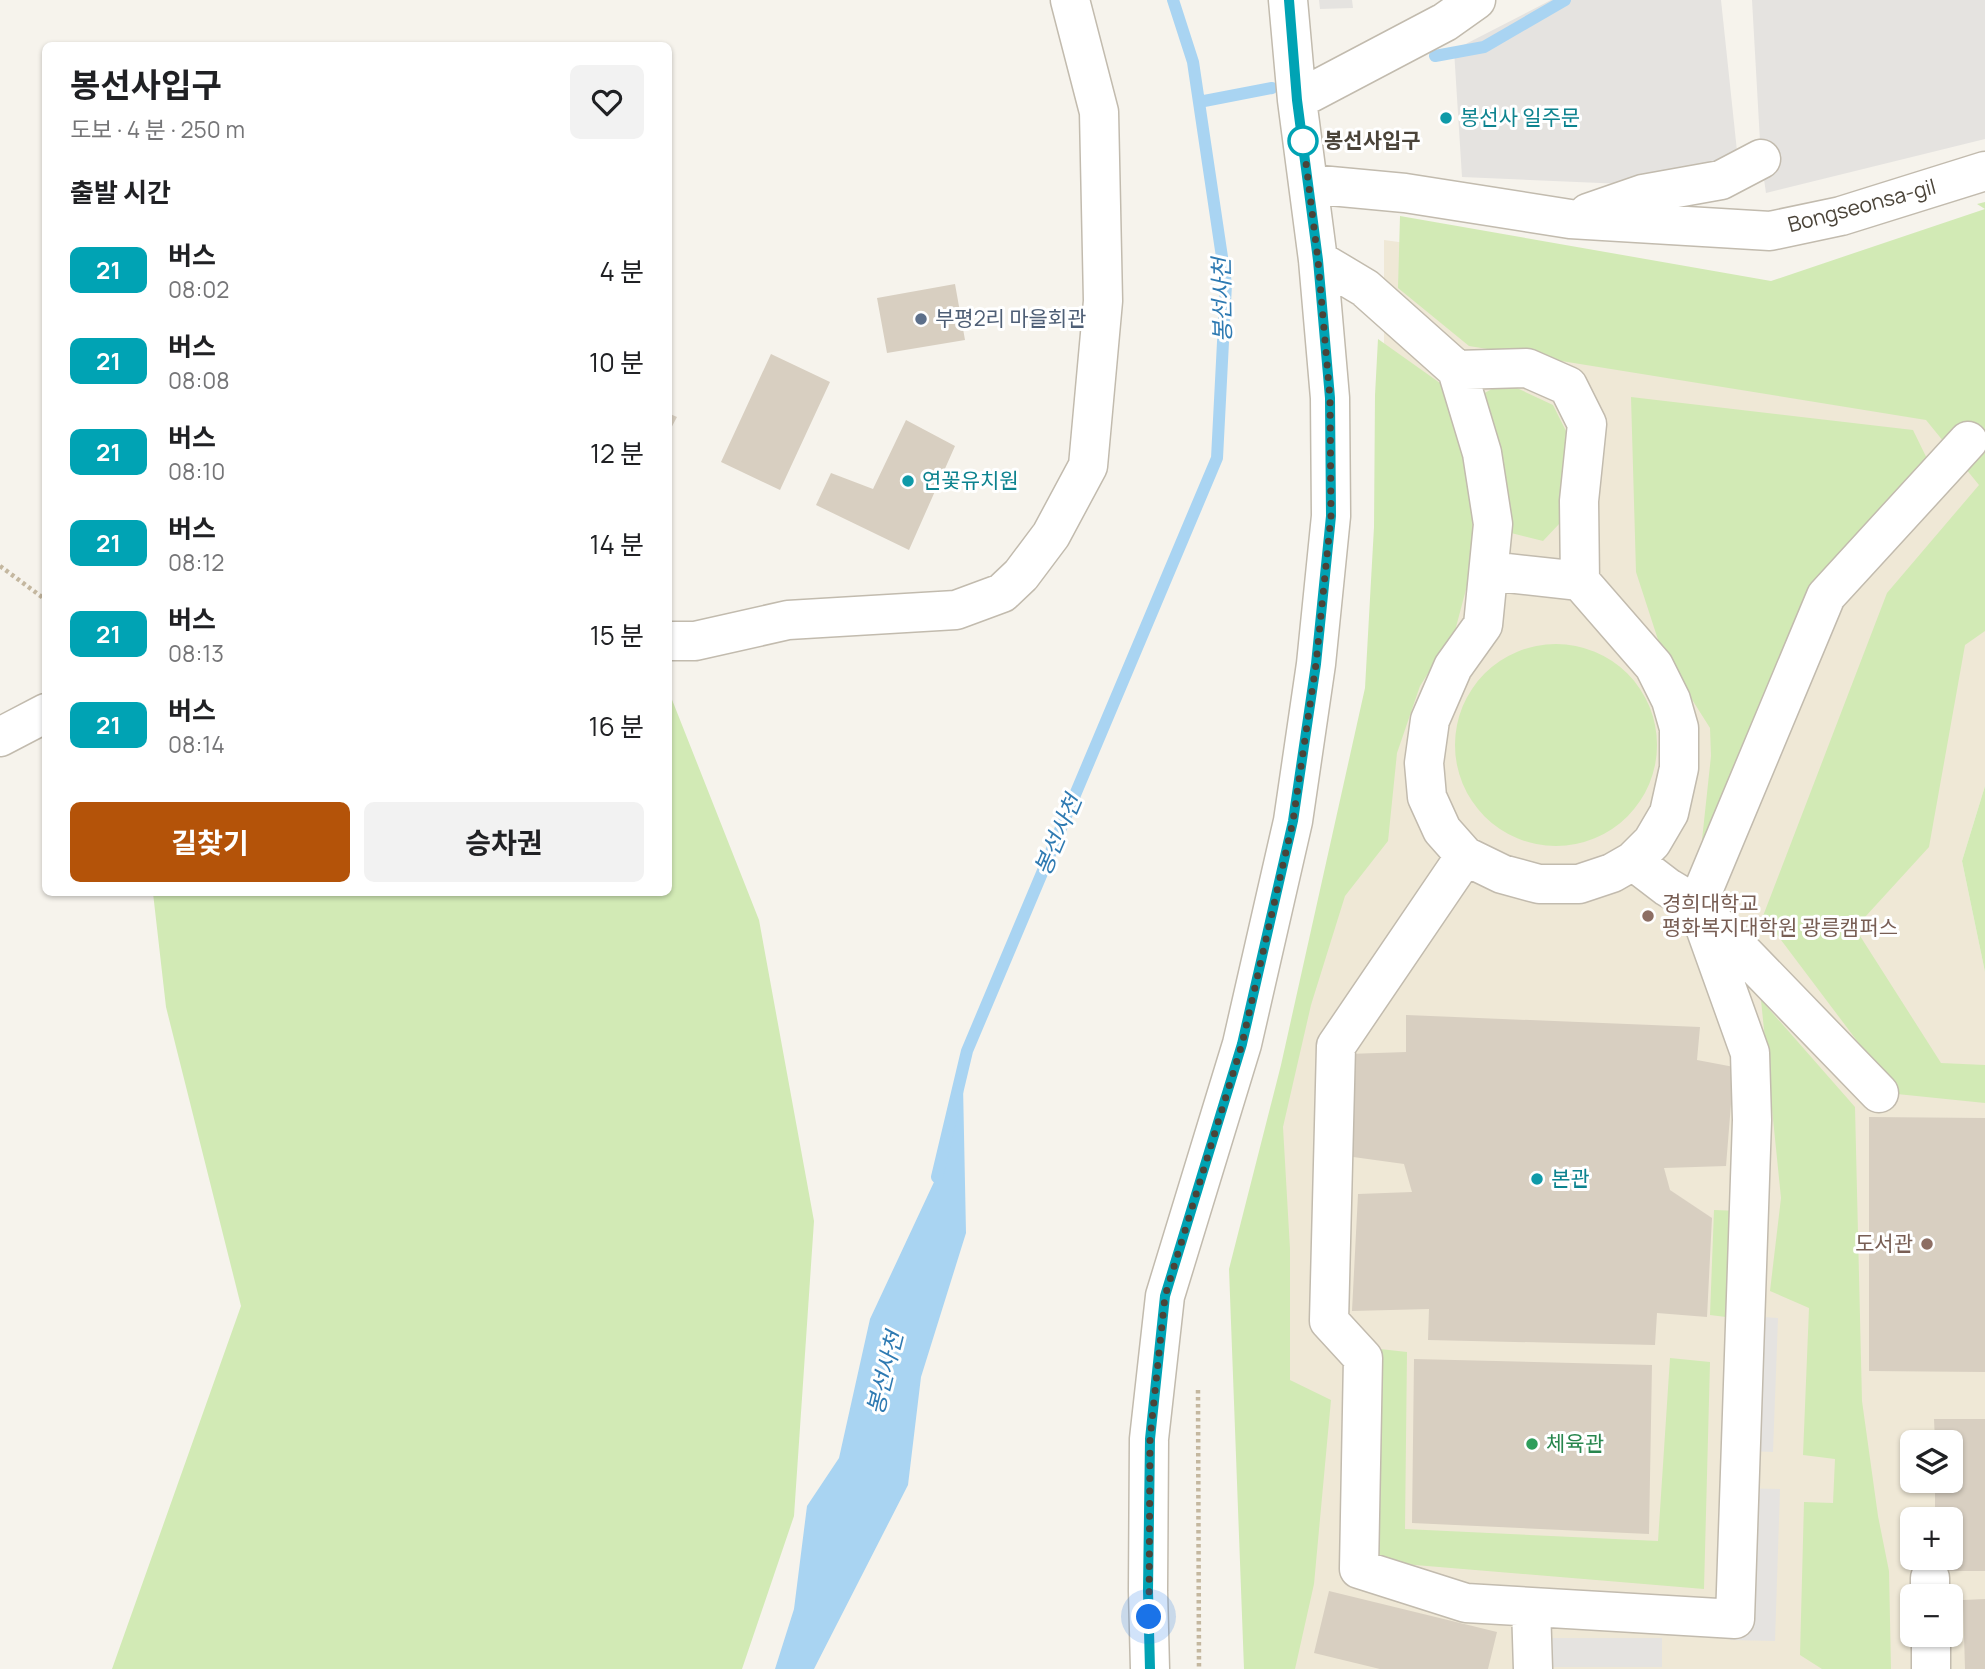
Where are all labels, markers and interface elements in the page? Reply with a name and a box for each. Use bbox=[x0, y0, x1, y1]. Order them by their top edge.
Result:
text: 봉선사입구 bbox=[70, 62, 222, 107]
button: heart bbox=[570, 65, 644, 139]
place label: 봉선사 일주문 bbox=[1460, 103, 1580, 131]
marker: 봉선사 일주문 bbox=[1438, 110, 1454, 126]
text: 도보 · 4 분 · 250 m bbox=[70, 113, 245, 145]
marker: 봉선사입구 bbox=[1288, 126, 1318, 156]
place label: 봉선사입구 bbox=[1324, 126, 1421, 154]
street label: Bongseonsa-gil bbox=[1785, 172, 1939, 238]
text: 출발 시간 bbox=[70, 174, 171, 210]
text: 버스 bbox=[168, 237, 216, 273]
text: 21 bbox=[96, 253, 121, 286]
text: 4 분 bbox=[600, 253, 644, 289]
water label: 봉선사천 bbox=[1204, 255, 1238, 343]
text: 08:02 bbox=[168, 273, 229, 305]
place label: 부평2리 마을회관 bbox=[935, 304, 1086, 332]
marker: 부평2리 마을회관 bbox=[913, 311, 929, 327]
text: 버스 bbox=[168, 328, 216, 364]
text: 21 bbox=[96, 344, 121, 377]
text: 10 분 bbox=[589, 344, 644, 380]
text: 08:08 bbox=[168, 364, 230, 396]
text: 버스 bbox=[168, 419, 216, 455]
text: 21 bbox=[96, 435, 121, 468]
text: 12 분 bbox=[590, 435, 644, 471]
text: 08:10 bbox=[168, 455, 225, 487]
place label: 연꽃유치원 bbox=[922, 466, 1019, 494]
marker: 연꽃유치원 bbox=[900, 473, 916, 489]
text: 버스 bbox=[168, 510, 216, 546]
text: 21 bbox=[96, 526, 121, 559]
text: 14 분 bbox=[589, 526, 644, 562]
text: 08:12 bbox=[168, 546, 224, 578]
text: 버스 bbox=[168, 601, 216, 637]
text: 21 bbox=[96, 617, 121, 650]
text: 15 분 bbox=[590, 617, 644, 653]
text: 08:13 bbox=[168, 637, 224, 669]
text: 버스 bbox=[168, 692, 216, 728]
text: 21 bbox=[96, 708, 121, 741]
text: 16 분 bbox=[589, 708, 644, 744]
text: 08:14 bbox=[168, 728, 225, 760]
water label: 봉선사천 bbox=[1026, 787, 1089, 880]
button: 길찾기 bbox=[70, 802, 350, 882]
button: 승차권 bbox=[364, 802, 644, 882]
place label: 경희대학교 평화복지대학원 광릉캠퍼스 bbox=[1662, 889, 1898, 941]
marker: 경희대학교 평화복지대학원 광릉캠퍼스 bbox=[1640, 908, 1656, 924]
place label: 본관 bbox=[1551, 1164, 1590, 1192]
marker: 본관 bbox=[1529, 1171, 1545, 1187]
place label: 도서관 bbox=[1855, 1229, 1913, 1257]
marker: 도서관 bbox=[1919, 1236, 1935, 1252]
water label: 봉선사천 bbox=[858, 1325, 910, 1418]
place label: 체육관 bbox=[1546, 1429, 1604, 1457]
map controls bbox=[1900, 1430, 1963, 1647]
button: layers bbox=[1900, 1430, 1963, 1493]
marker: 체육관 bbox=[1524, 1436, 1540, 1452]
button: + bbox=[1900, 1507, 1963, 1570]
button: − bbox=[1900, 1584, 1963, 1647]
your location bbox=[1131, 1599, 1166, 1634]

